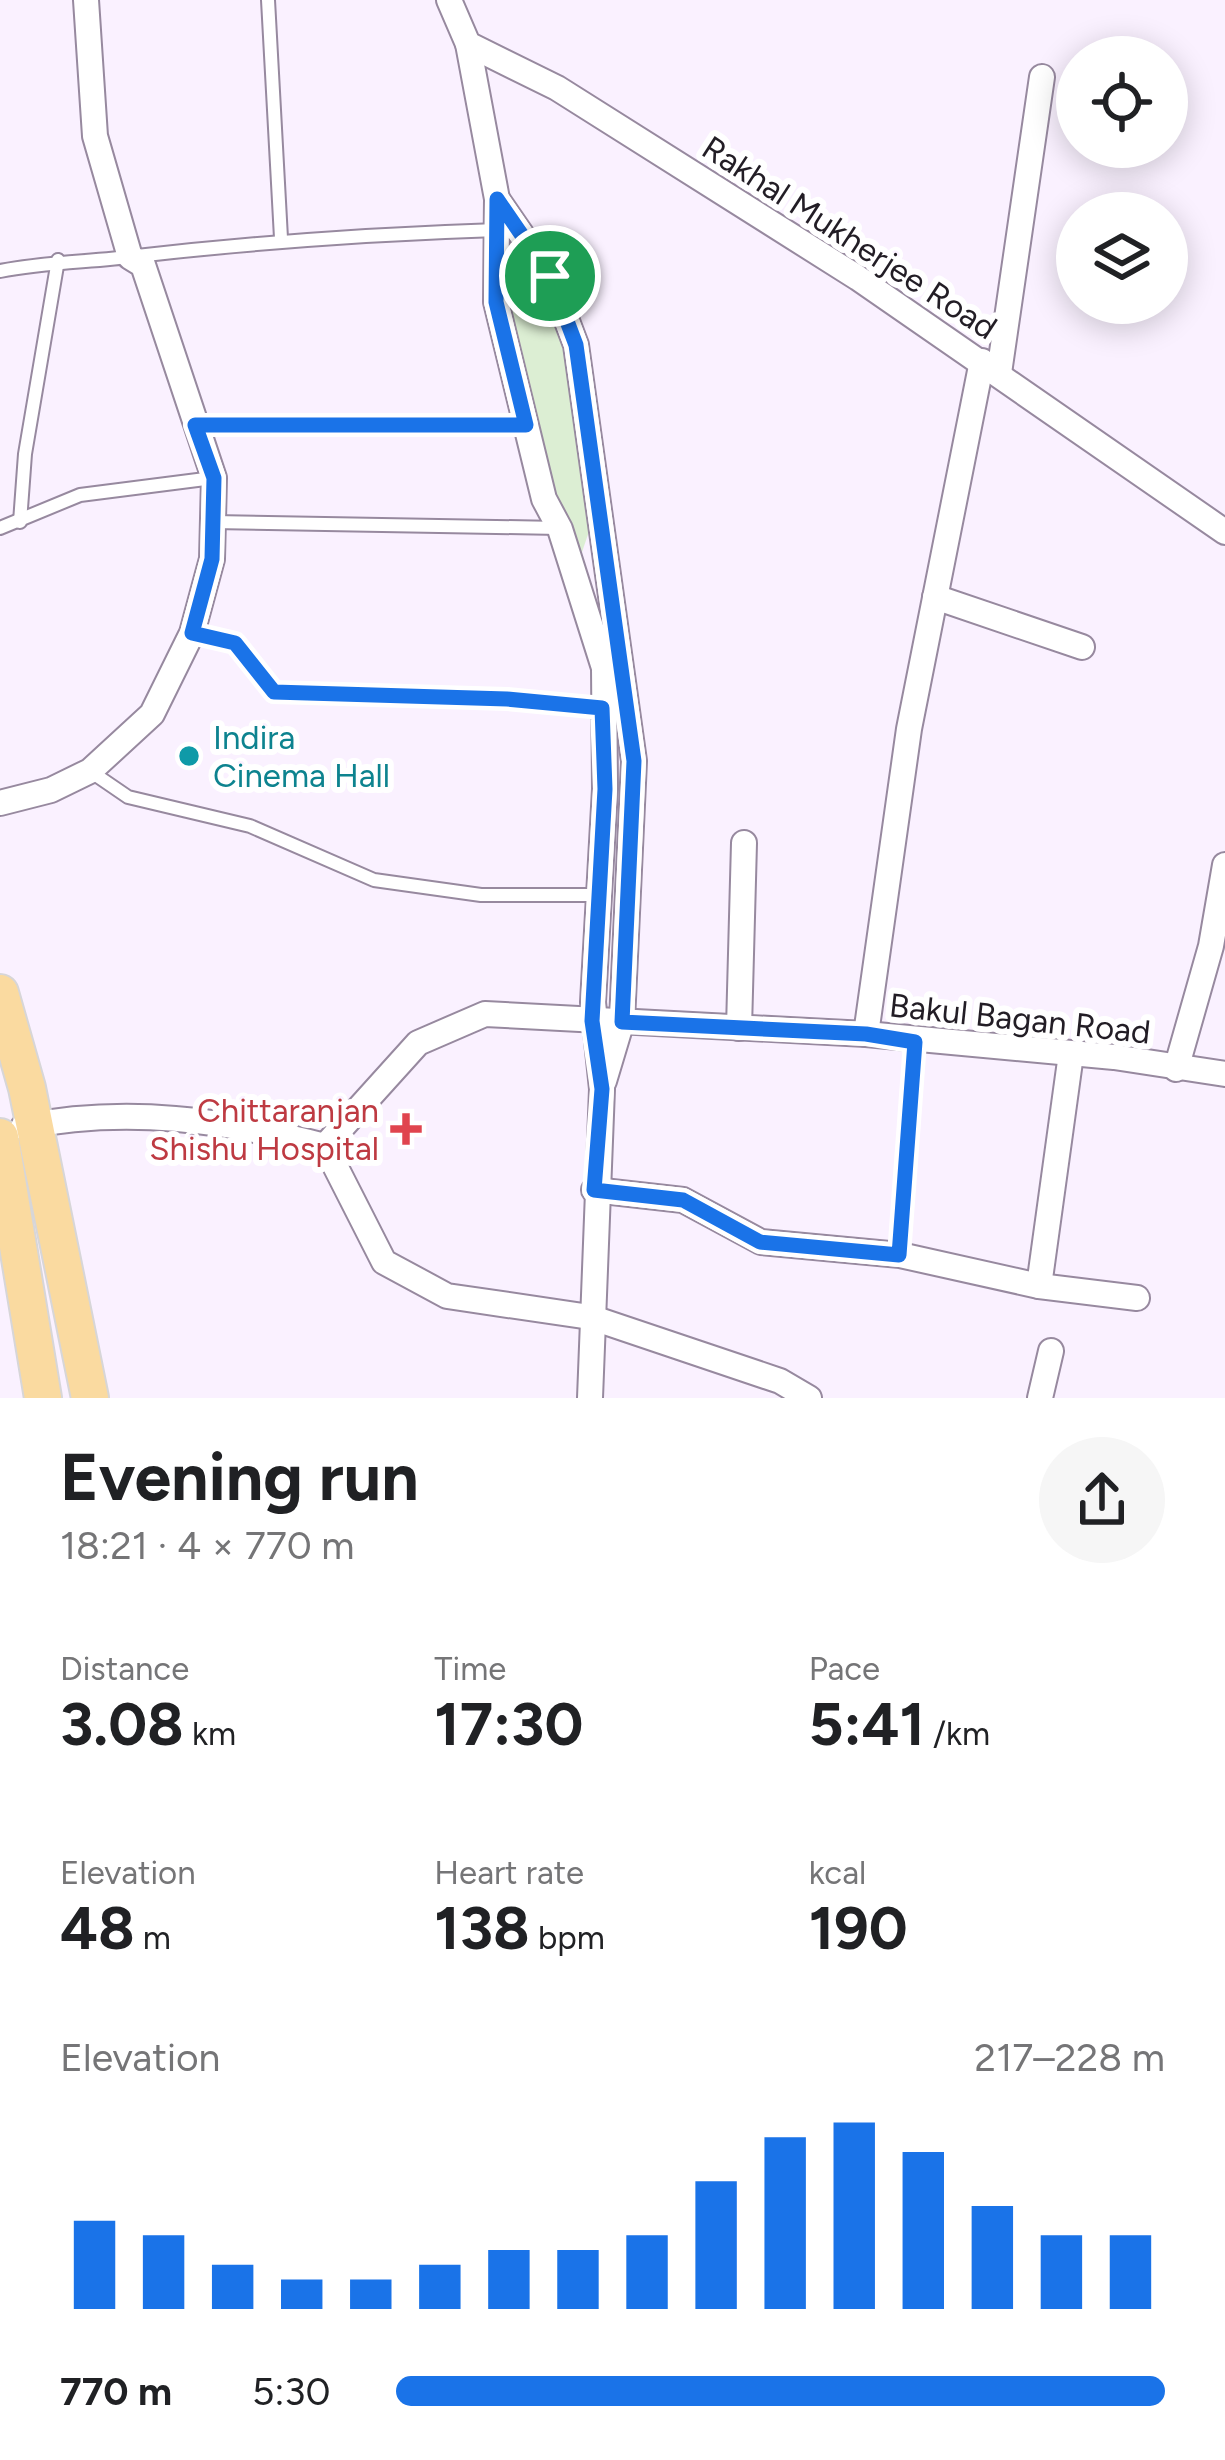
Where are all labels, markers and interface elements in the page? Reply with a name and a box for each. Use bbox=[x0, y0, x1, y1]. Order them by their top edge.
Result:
map controls bbox=[1056, 36, 1188, 324]
button: locate bbox=[1056, 36, 1188, 168]
street label: Rakhal Mukherjee Road bbox=[695, 128, 1004, 347]
button: layers bbox=[1056, 192, 1188, 324]
pin bbox=[499, 225, 601, 327]
icon: arrive bbox=[517, 243, 583, 309]
place label: Indira Cinema Hall bbox=[213, 718, 390, 795]
marker: Indira Cinema Hall bbox=[176, 743, 202, 769]
street label: Bakul Bagan Road bbox=[887, 985, 1153, 1052]
place label: Chittaranjan Shishu Hospital bbox=[149, 1091, 379, 1168]
marker: Chittaranjan Shishu Hospital bbox=[390, 1113, 422, 1145]
text: Evening run bbox=[60, 1437, 419, 1517]
button: share bbox=[1039, 1437, 1165, 1563]
text: 18:21 · 4 × 770 m bbox=[60, 1522, 355, 1569]
text: Distance bbox=[60, 1649, 189, 1688]
text: Time bbox=[434, 1649, 506, 1688]
text: Pace bbox=[809, 1649, 880, 1688]
text: 3.08 bbox=[60, 1688, 184, 1760]
text: 17:30 bbox=[434, 1688, 583, 1760]
text: 5:41 bbox=[809, 1688, 925, 1760]
text: km bbox=[184, 1714, 236, 1753]
text: /km bbox=[925, 1714, 990, 1753]
text: Elevation bbox=[60, 1853, 196, 1892]
text: Heart rate bbox=[434, 1853, 584, 1892]
text: kcal bbox=[809, 1853, 866, 1892]
text: 48 bbox=[60, 1892, 135, 1964]
text: 138 bbox=[434, 1892, 530, 1964]
text: 190 bbox=[809, 1892, 908, 1964]
text: m bbox=[135, 1918, 171, 1957]
text: bpm bbox=[530, 1918, 605, 1957]
text: Elevation bbox=[60, 2034, 220, 2081]
text: 217–228 m bbox=[974, 2034, 1165, 2081]
text: 770 m bbox=[60, 2368, 172, 2415]
text: 5:30 bbox=[252, 2368, 331, 2415]

